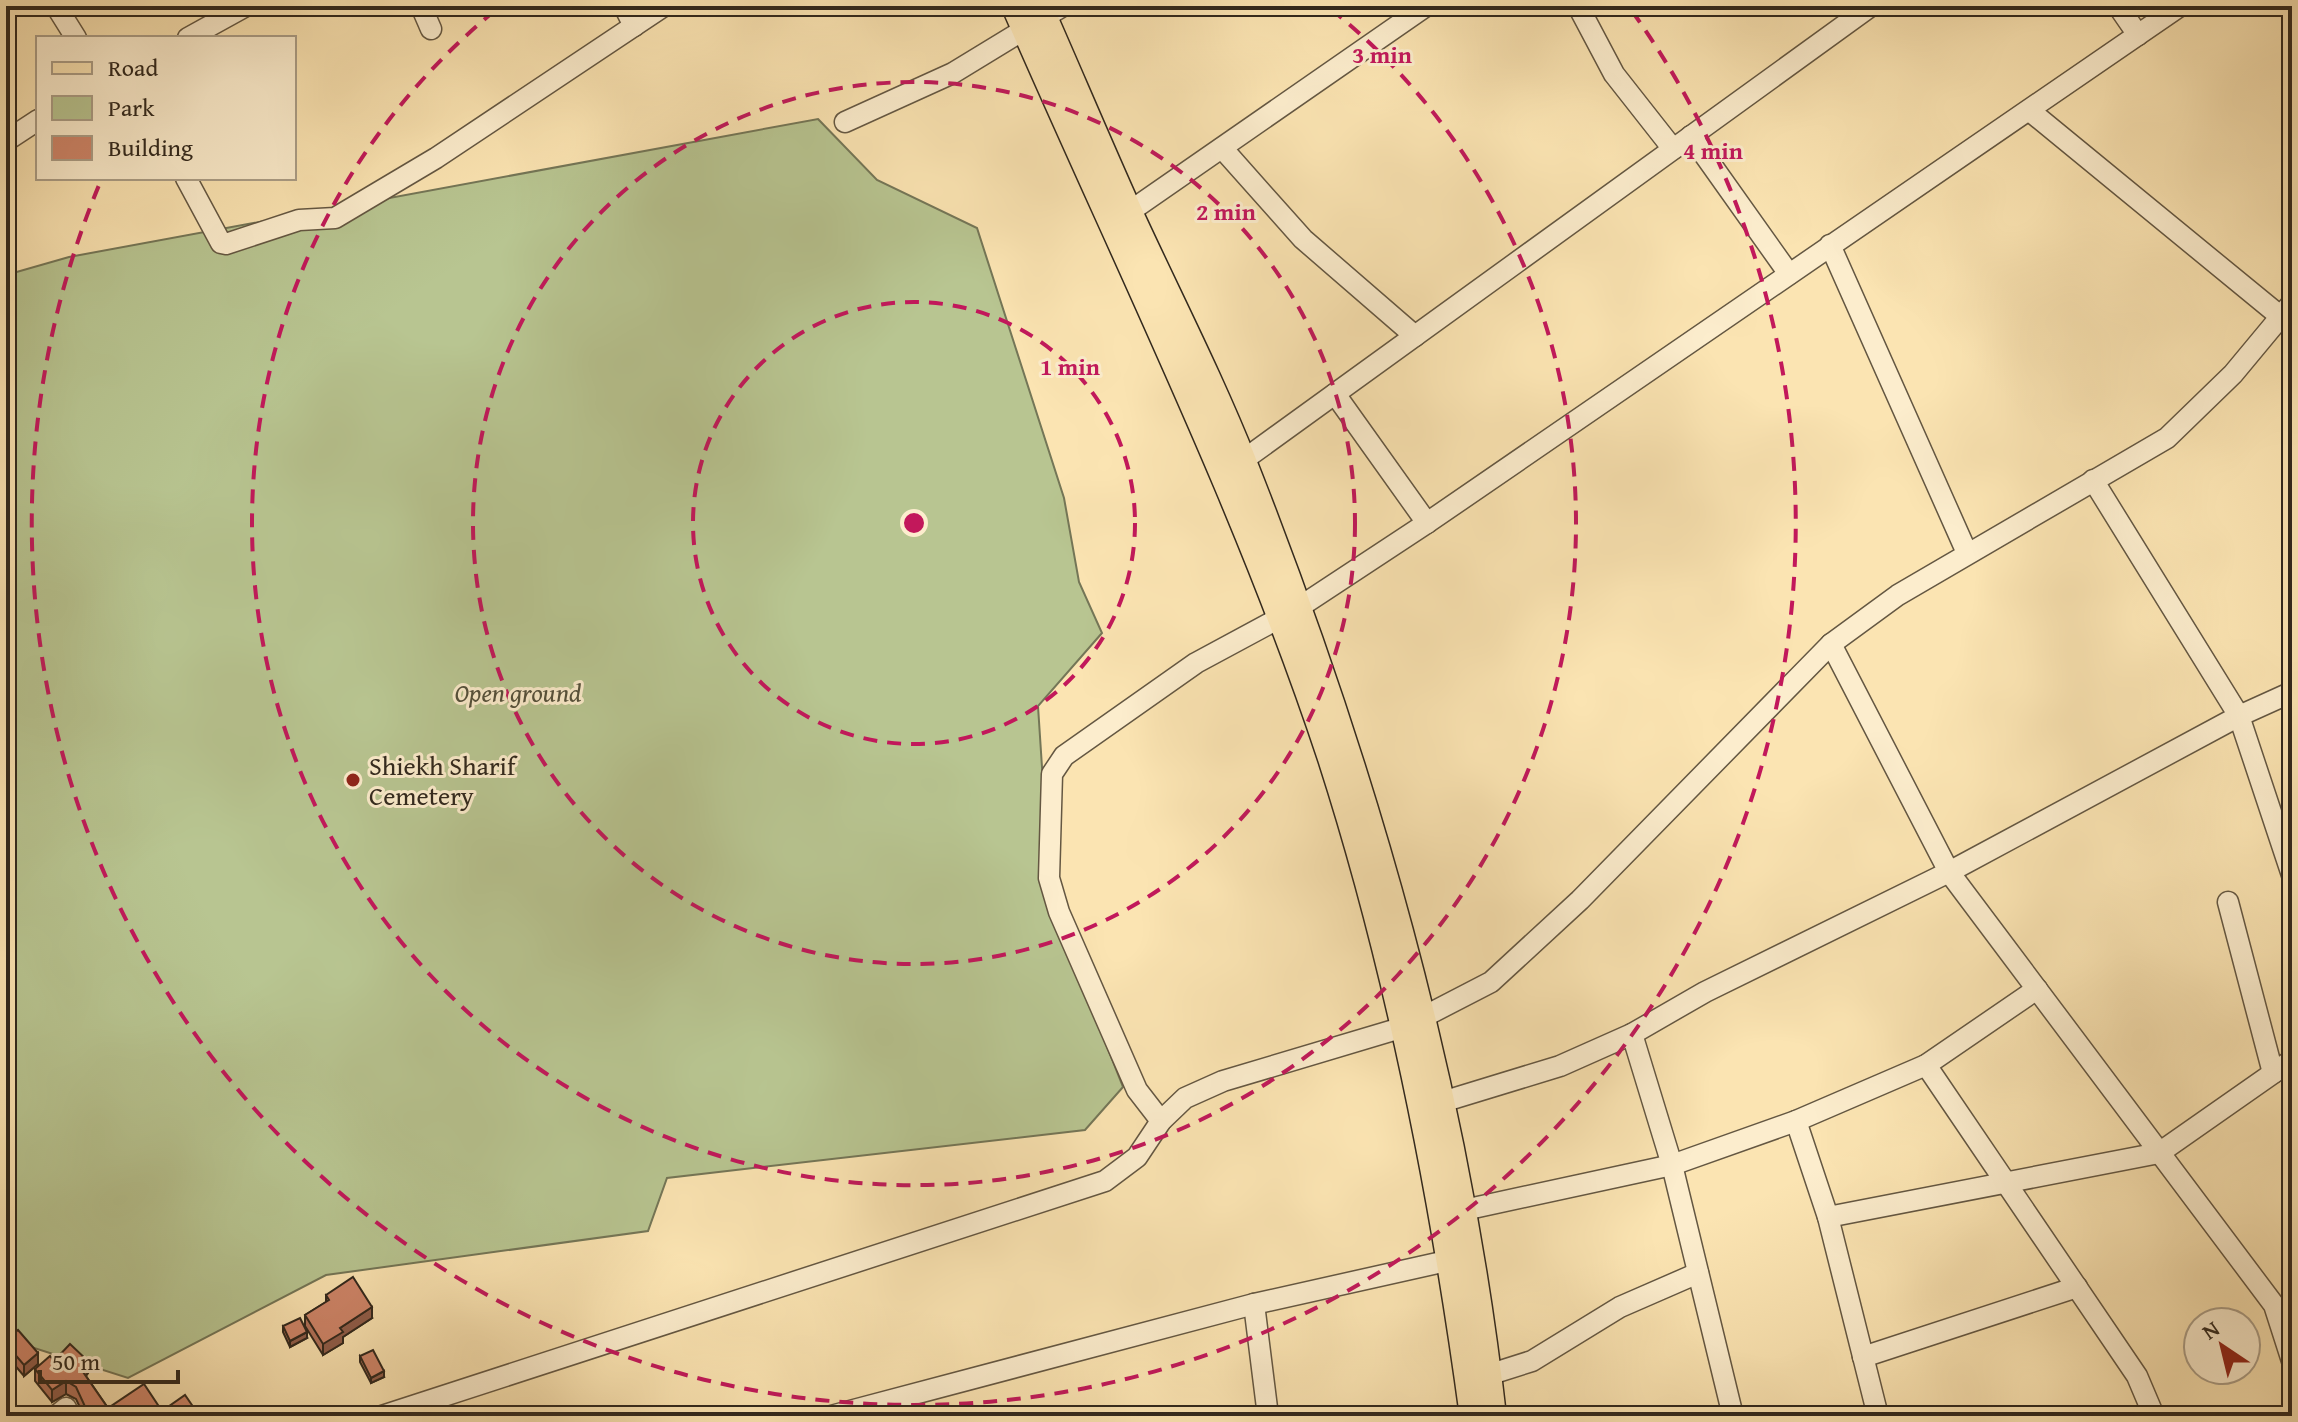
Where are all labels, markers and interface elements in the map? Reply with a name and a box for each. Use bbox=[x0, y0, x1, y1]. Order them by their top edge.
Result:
legend bbox=[36, 36, 296, 180]
text: 3 min bbox=[1352, 37, 1412, 72]
text: Road bbox=[108, 50, 158, 85]
text: Park bbox=[108, 90, 155, 125]
text: Building bbox=[108, 130, 193, 165]
text: 4 min bbox=[1683, 133, 1743, 168]
text: 2 min bbox=[1196, 194, 1256, 229]
text: 1 min bbox=[1040, 349, 1100, 384]
centre of rings bbox=[900, 509, 928, 537]
park label: Open ground bbox=[454, 673, 582, 712]
place label: Shiekh Sharif Cemetery bbox=[369, 746, 518, 815]
marker: Shiekh Sharif Cemetery bbox=[344, 771, 362, 789]
north arrow bbox=[2182, 1306, 2262, 1386]
text: N bbox=[2195, 1312, 2226, 1347]
scale bar bbox=[40, 1334, 178, 1384]
text: 50 m bbox=[52, 1344, 100, 1379]

